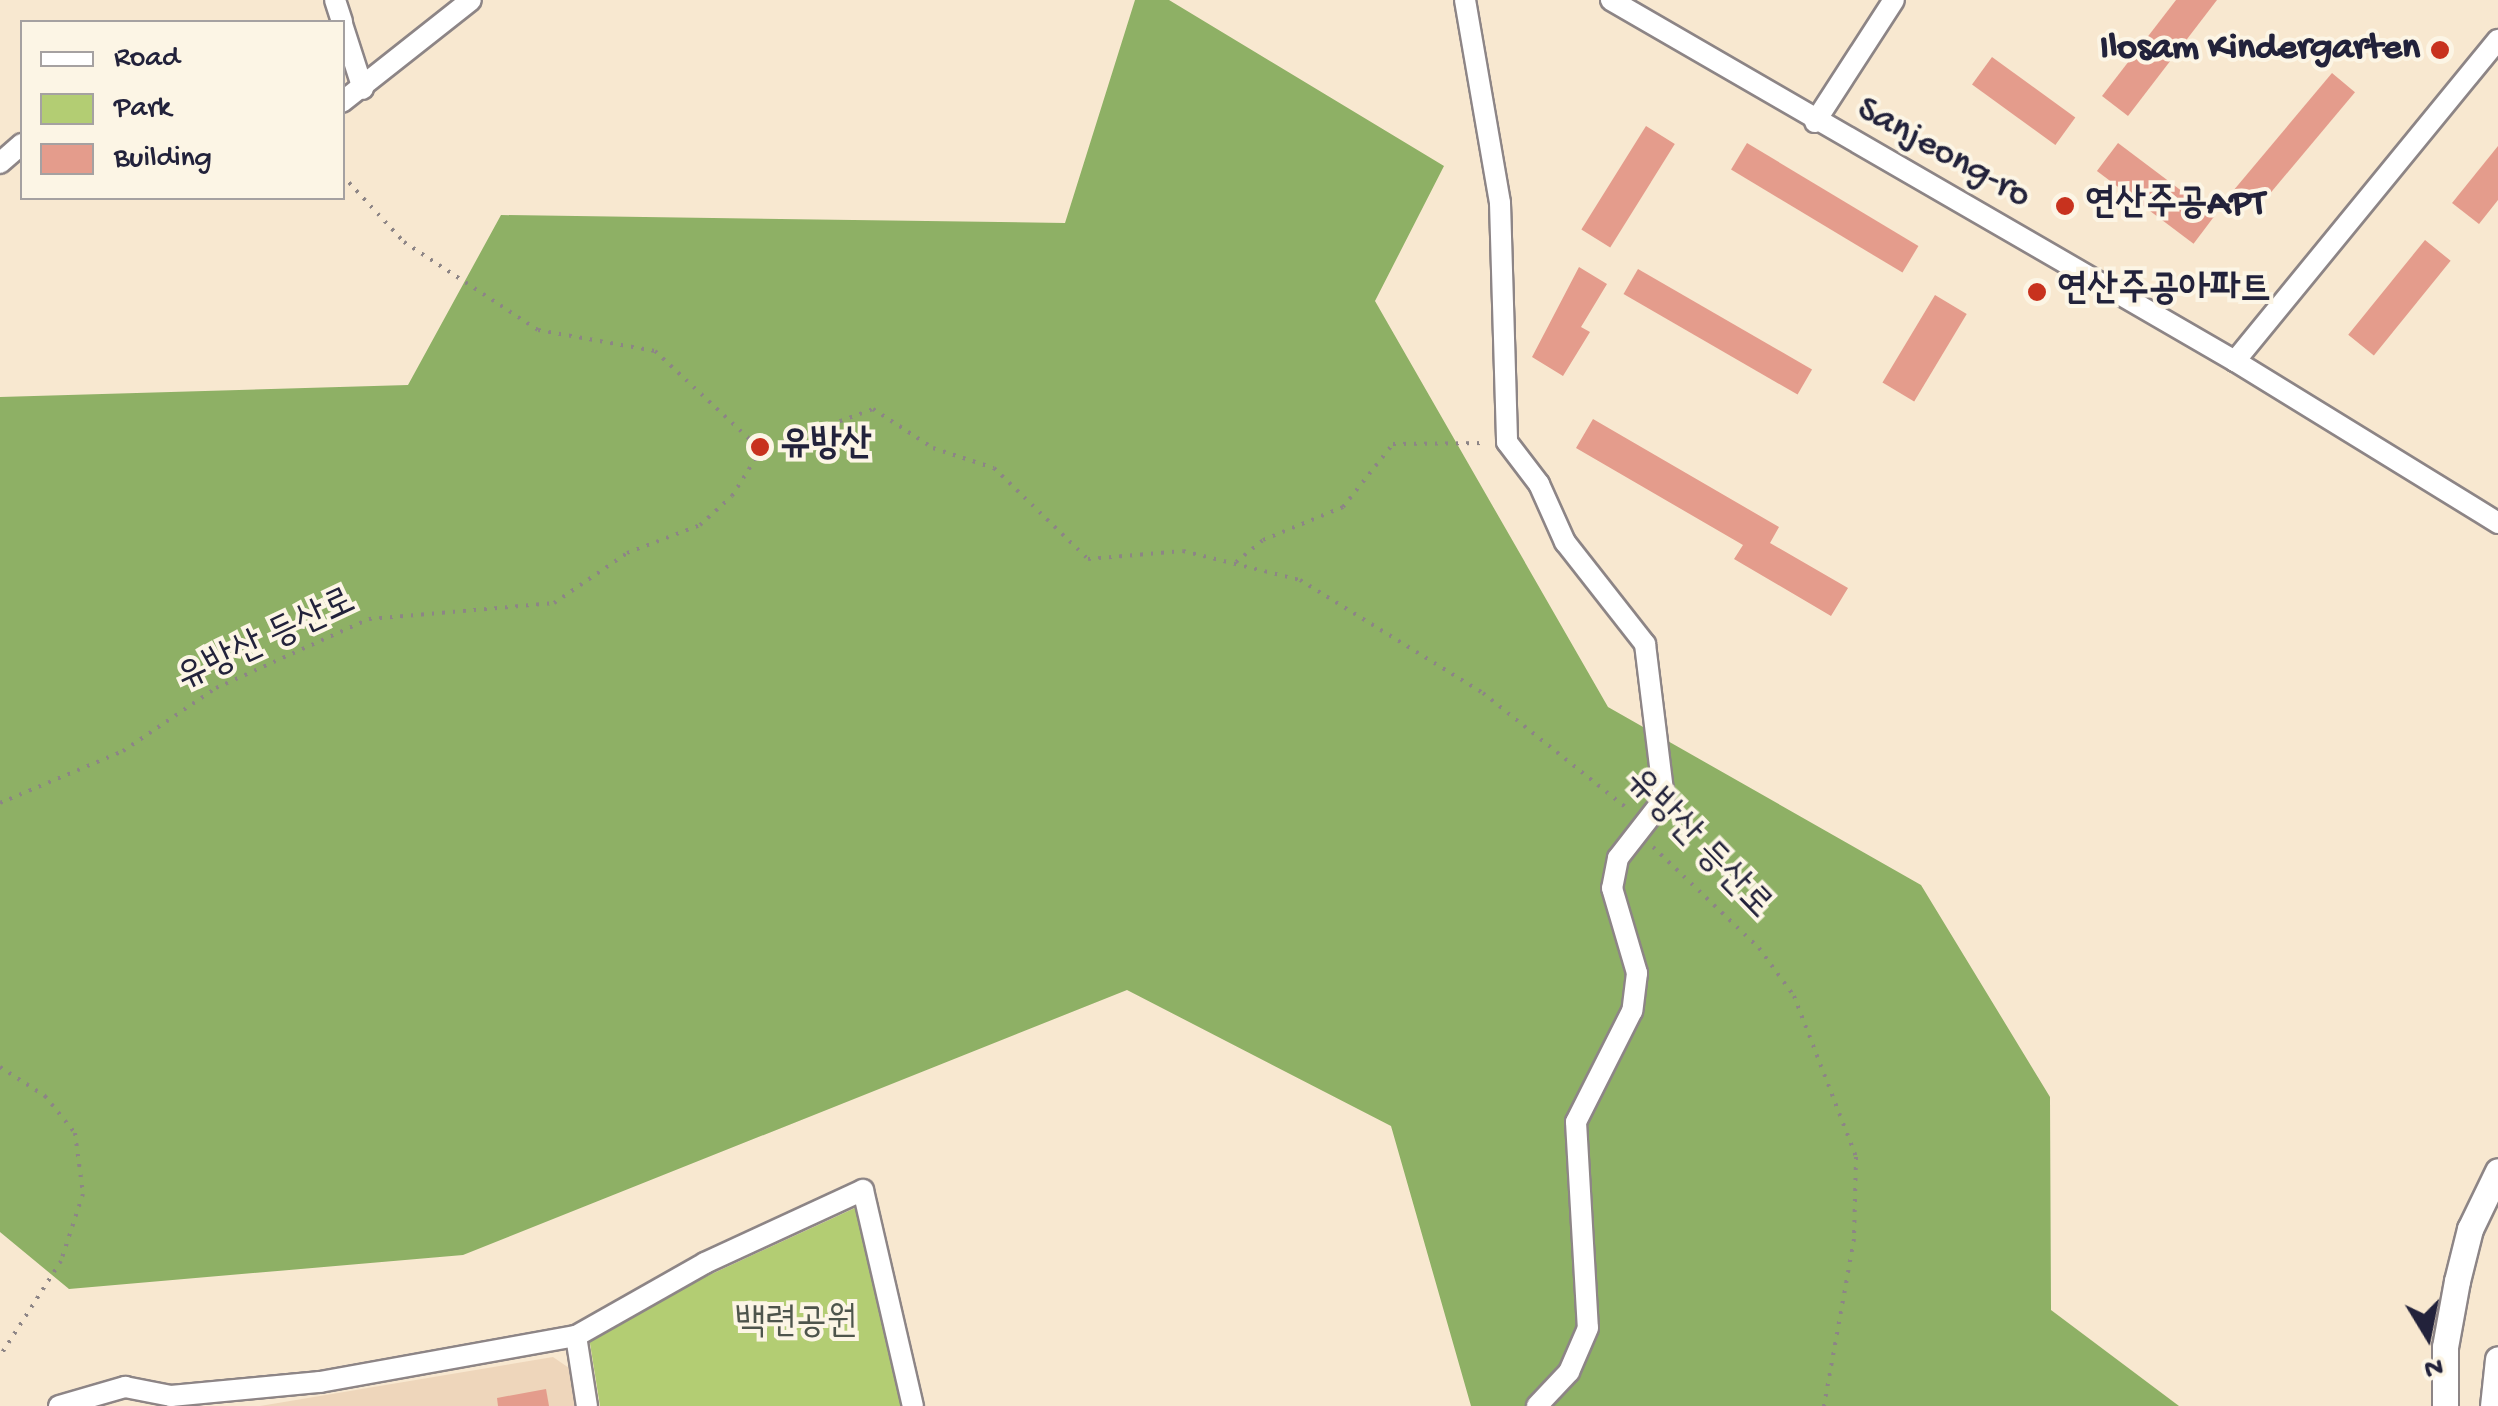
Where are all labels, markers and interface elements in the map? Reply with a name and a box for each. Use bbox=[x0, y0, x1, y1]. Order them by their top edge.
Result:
legend bbox=[20, 20, 345, 200]
place label: Ilosam Kindergarten bbox=[2100, 27, 2420, 73]
marker: Ilosam Kindergarten bbox=[2429, 39, 2451, 61]
text: Road bbox=[114, 42, 180, 77]
street label: Sanjeong-ro bbox=[1848, 88, 2038, 220]
text: Park bbox=[114, 92, 171, 127]
text: Building bbox=[114, 142, 212, 177]
place label: 연산주공APT bbox=[2085, 183, 2265, 229]
marker: 연산주공APT bbox=[2054, 195, 2076, 217]
place label: 연산주공아파트 bbox=[2057, 269, 2271, 315]
marker: 연산주공아파트 bbox=[2026, 281, 2048, 303]
place label: 유방산 bbox=[780, 424, 872, 470]
marker: 유방산 bbox=[749, 436, 771, 458]
street label: 유방산 등산로 bbox=[170, 581, 364, 703]
street label: 유방산 등산로 bbox=[1614, 760, 1780, 930]
north arrow bbox=[2378, 1286, 2478, 1386]
park label: 백련공원 bbox=[735, 1302, 857, 1348]
text: N bbox=[2421, 1348, 2445, 1384]

